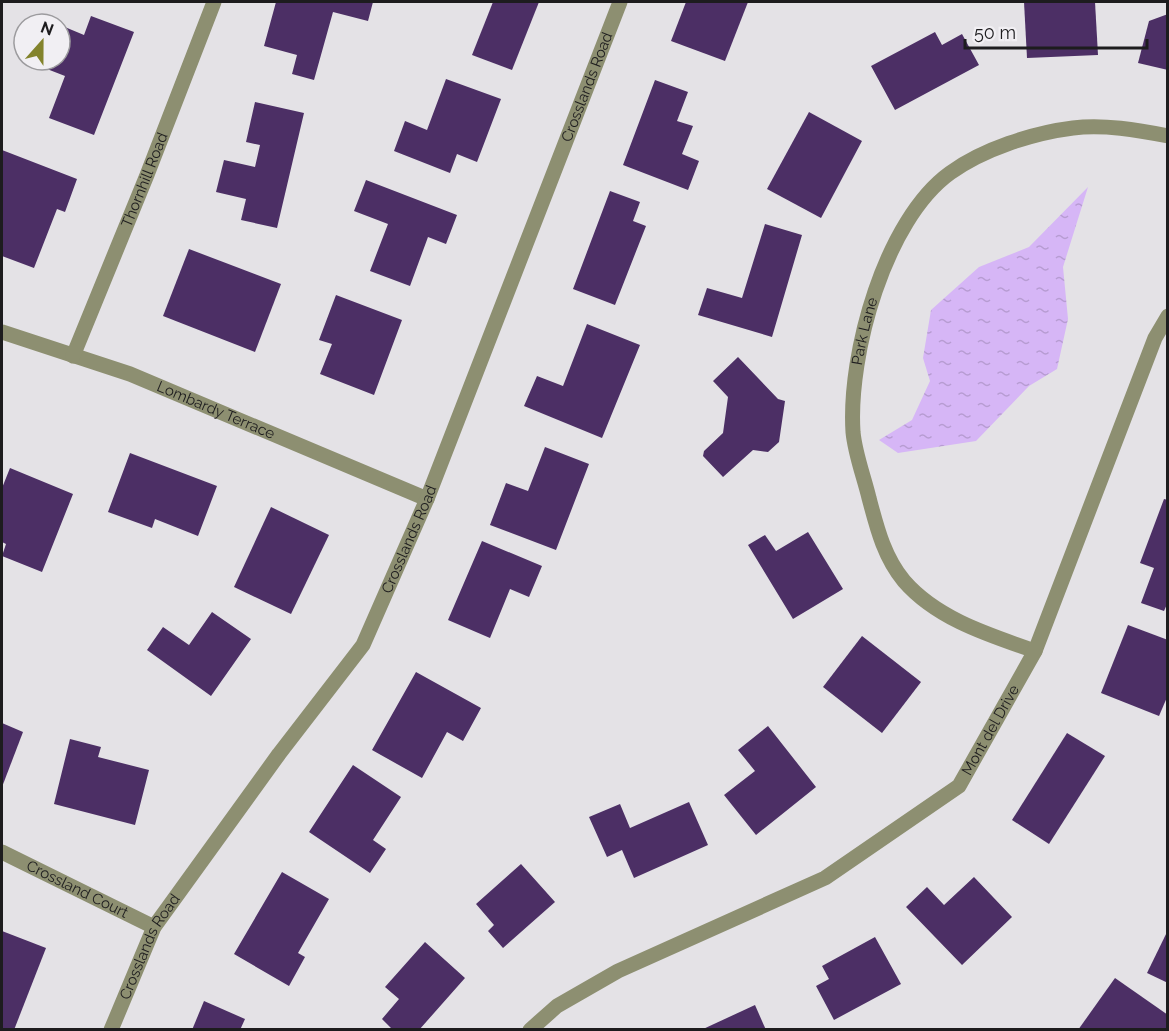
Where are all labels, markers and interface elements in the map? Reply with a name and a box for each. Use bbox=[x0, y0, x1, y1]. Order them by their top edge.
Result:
north arrow bbox=[12, 12, 72, 72]
scale bar bbox=[965, 12, 1146, 50]
text: N bbox=[38, 17, 56, 40]
text: 50 m bbox=[974, 22, 1016, 43]
street label: Crosslands Road bbox=[558, 30, 616, 144]
street label: Thornhill Road bbox=[118, 130, 172, 230]
street label: Park Lane bbox=[848, 295, 882, 366]
street label: Lombardy Terrace bbox=[154, 377, 278, 443]
street label: Crosslands Road bbox=[378, 483, 440, 596]
street label: Mont del Drive bbox=[958, 682, 1023, 779]
street label: Crossland Court bbox=[23, 856, 131, 922]
street label: Crosslands Road bbox=[116, 891, 184, 1002]

